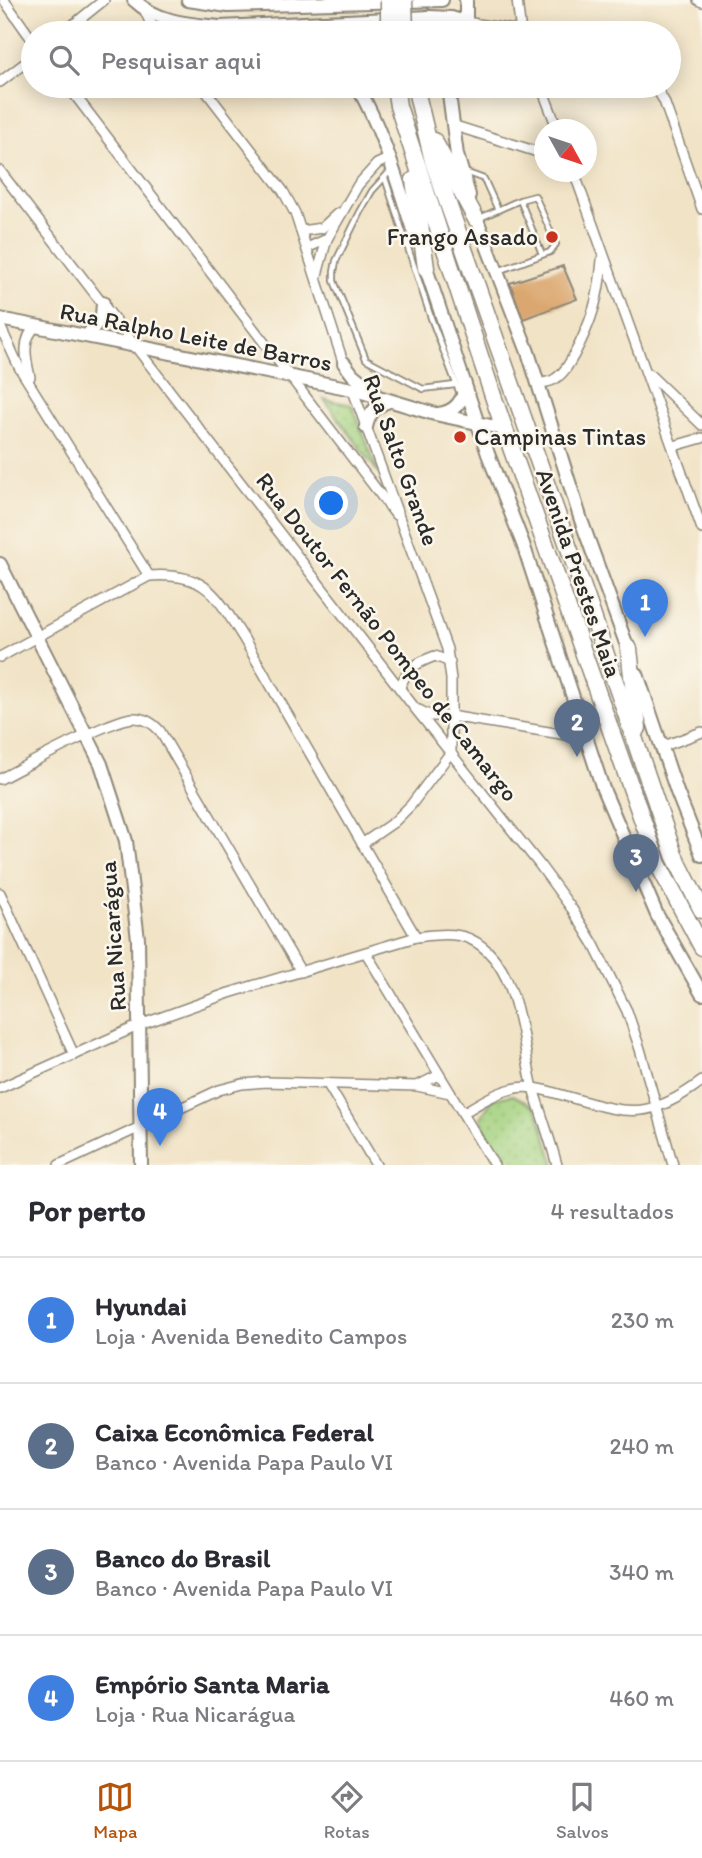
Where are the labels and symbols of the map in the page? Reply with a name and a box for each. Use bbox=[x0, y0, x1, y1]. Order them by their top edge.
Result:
north arrow bbox=[534, 119, 597, 182]
place label: Frango Assado bbox=[387, 222, 538, 251]
marker: Frango Assado bbox=[544, 229, 560, 245]
street label: Rua Ralpho Leite de Barros bbox=[58, 296, 335, 377]
street label: Rua Salto Grande bbox=[357, 370, 446, 549]
place label: Campinas Tintas bbox=[474, 422, 646, 451]
marker: Campinas Tintas bbox=[452, 429, 468, 445]
street label: Avenida Prestes Maia bbox=[530, 465, 629, 681]
street label: Rua Doutor Fernão Pompeo de Camargo bbox=[250, 466, 525, 807]
your location bbox=[314, 486, 348, 520]
pin: 1 bbox=[622, 579, 668, 637]
pin: 2 bbox=[554, 699, 600, 757]
pin: 3 bbox=[613, 834, 659, 892]
street label: Rua Nicarágua bbox=[93, 859, 132, 1012]
pin: 4 bbox=[137, 1088, 183, 1146]

